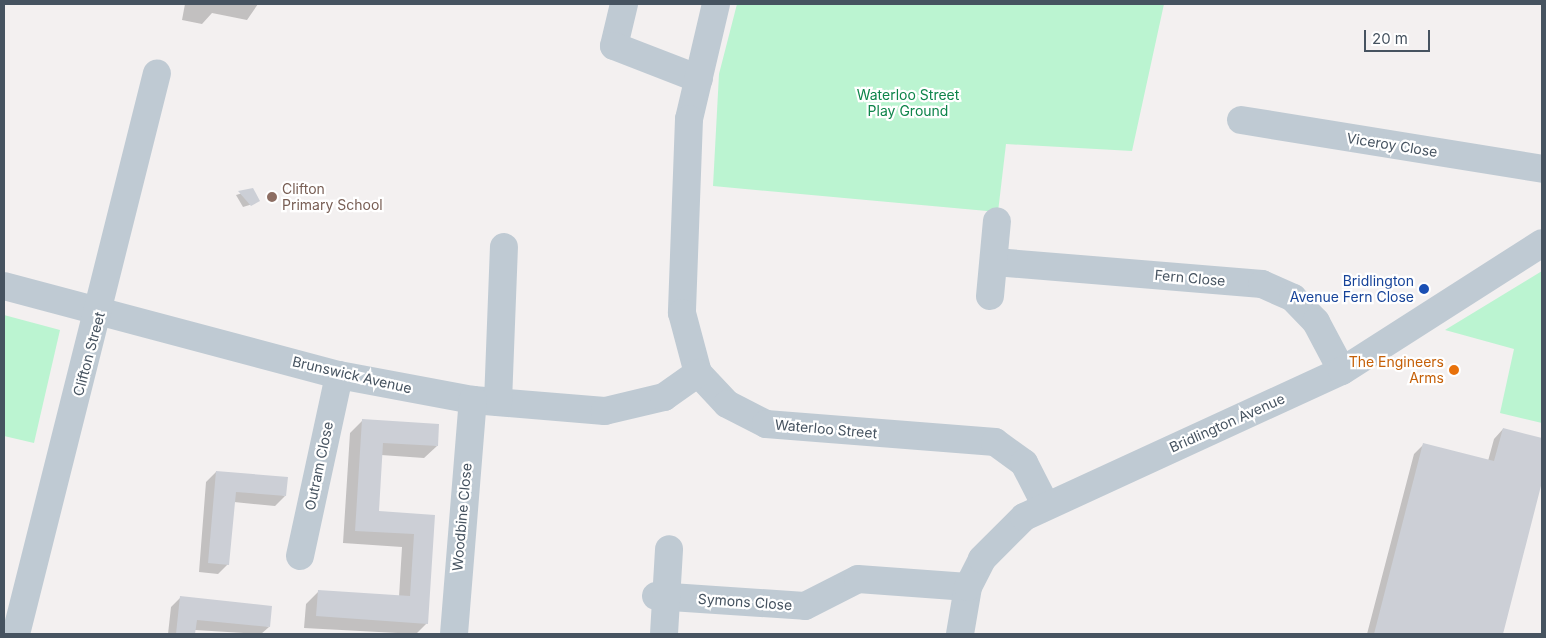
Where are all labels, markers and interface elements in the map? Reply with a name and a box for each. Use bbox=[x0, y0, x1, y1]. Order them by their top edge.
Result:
scale bar bbox=[1366, 20, 1432, 52]
text: 20 m bbox=[1372, 29, 1408, 48]
park label: Waterloo Street Play Ground bbox=[857, 87, 959, 120]
street label: Viceroy Close bbox=[1345, 130, 1439, 160]
place label: Clifton Primary School bbox=[282, 181, 383, 213]
marker: Clifton Primary School bbox=[266, 191, 278, 203]
street label: Fern Close bbox=[1154, 267, 1226, 289]
place label: Bridlington Avenue Fern Close bbox=[1290, 273, 1414, 306]
marker: Bridlington Avenue Fern Close bbox=[1418, 283, 1430, 295]
street label: Clifton Street bbox=[70, 310, 108, 398]
street label: Brunswick Avenue bbox=[291, 353, 413, 397]
place label: The Engineers Arms bbox=[1349, 354, 1444, 387]
marker: The Engineers Arms bbox=[1448, 364, 1460, 376]
street label: Bridlington Avenue bbox=[1167, 390, 1287, 456]
street label: Waterloo Street bbox=[774, 416, 878, 442]
street label: Outram Close bbox=[301, 420, 337, 512]
street label: Woodbine Close bbox=[449, 462, 475, 572]
street label: Symons Close bbox=[697, 590, 793, 614]

